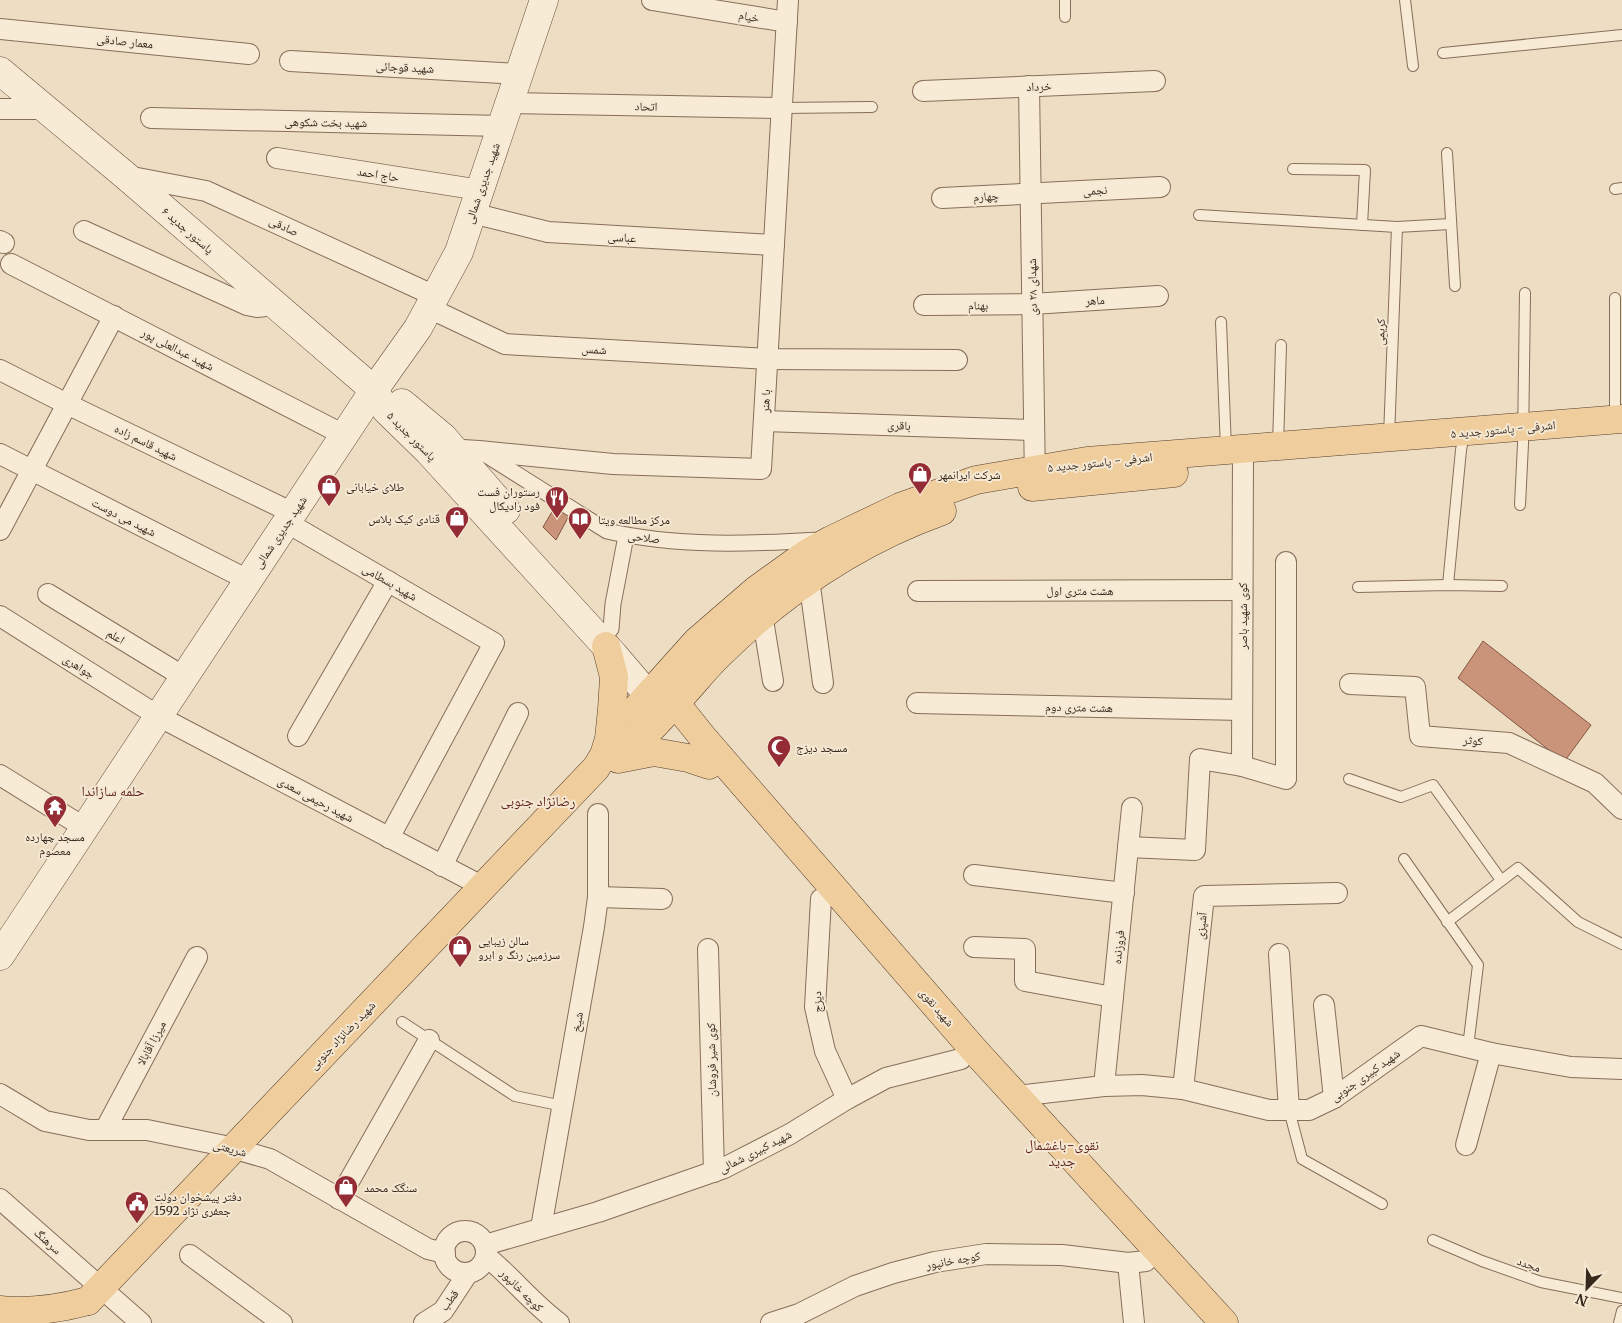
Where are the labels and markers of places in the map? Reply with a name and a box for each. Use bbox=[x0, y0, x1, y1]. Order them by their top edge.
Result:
shop icon: شرکت ایرانمهر bbox=[907, 461, 933, 495]
place label: شرکت ایرانمهر bbox=[937, 467, 1001, 482]
shop icon: طلای خیابانی bbox=[316, 473, 342, 507]
place label: طلای خیابانی bbox=[346, 479, 404, 494]
place label: رستوران فست فود رادیکال bbox=[477, 484, 540, 513]
restaurant icon: رستوران فست فود رادیکال bbox=[544, 485, 570, 519]
shop icon: قنادی کیک پلاس bbox=[444, 505, 470, 539]
library icon: مرکز مطالعه ویتا bbox=[567, 506, 593, 540]
place label: قنادی کیک پلاس bbox=[368, 511, 440, 526]
place label: مرکز مطالعه ویتا bbox=[598, 512, 670, 527]
mosque icon: مسجد دیزج bbox=[766, 734, 792, 768]
place label: مسجد دیزج bbox=[796, 740, 848, 755]
temple icon: مسجد چهارده معصوم bbox=[42, 794, 68, 828]
place label: مسجد چهارده معصوم bbox=[25, 829, 85, 859]
place label: سالن زیبایی سرزمین رنگ و ابرو bbox=[478, 933, 560, 962]
shop icon: سالن زیبایی سرزمین رنگ و ابرو bbox=[447, 934, 473, 968]
shop icon: سنگک محمد bbox=[333, 1174, 359, 1208]
place label: سنگک محمد bbox=[364, 1180, 417, 1195]
place label: دفتر پیشخوان دولت 1592 جعفری نژاد bbox=[154, 1189, 242, 1218]
public building icon: دفتر پیشخوان دولت 1592 جعفری نژاد bbox=[124, 1190, 150, 1224]

